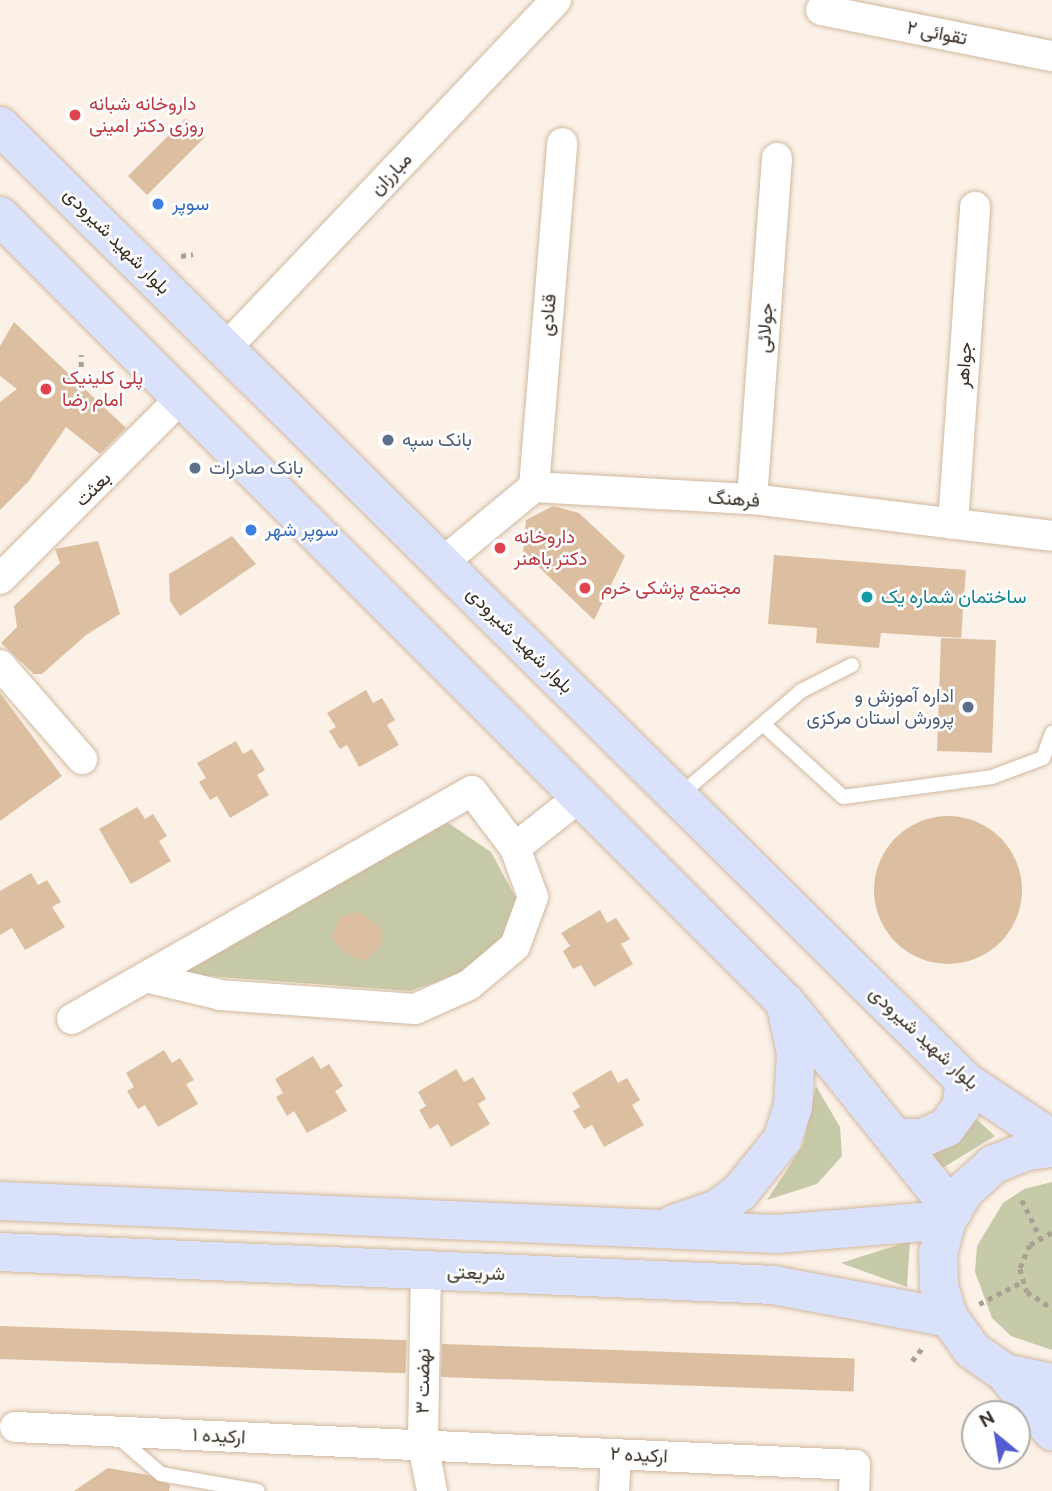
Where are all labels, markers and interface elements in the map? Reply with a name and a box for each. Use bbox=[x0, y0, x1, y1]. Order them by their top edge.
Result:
street label: تقوائی ۲ bbox=[905, 16, 969, 50]
place label: داروخانه شبانه روزی دکتر امینی bbox=[89, 93, 204, 137]
marker: داروخانه شبانه روزی دکتر امینی bbox=[67, 107, 83, 123]
street label: مبارزان bbox=[365, 148, 417, 200]
street label: بلوار شهید شیرودی bbox=[59, 183, 175, 299]
place label: سوپر bbox=[172, 193, 209, 215]
marker: سوپر bbox=[150, 196, 166, 212]
street label: قنادی bbox=[535, 293, 561, 337]
street label: جولائی bbox=[752, 302, 778, 354]
street label: جواهر bbox=[951, 341, 977, 389]
place label: پلی کلینیک امام رضا bbox=[62, 367, 143, 411]
marker: پلی کلینیک امام رضا bbox=[36, 379, 56, 399]
place label: بانک سپه bbox=[402, 429, 472, 451]
marker: بانک سپه bbox=[380, 432, 396, 448]
place label: بانک صادرات bbox=[209, 457, 303, 479]
marker: بانک صادرات bbox=[187, 460, 203, 476]
street label: بعثت bbox=[70, 467, 116, 511]
street label: فرهنگ bbox=[707, 486, 761, 512]
place label: سوپر شهر bbox=[265, 519, 338, 541]
marker: سوپر شهر bbox=[243, 522, 259, 538]
place label: داروخانه دکتر باهنر bbox=[514, 526, 587, 570]
marker: داروخانه دکتر باهنر bbox=[492, 540, 508, 556]
place label: مجتمع پزشکی خرم bbox=[601, 577, 741, 599]
marker: مجتمع پزشکی خرم bbox=[575, 578, 595, 598]
street label: بلوار شهید شیرودی bbox=[462, 582, 578, 698]
place label: ساختمان شماره یک bbox=[881, 586, 1026, 608]
marker: ساختمان شماره یک bbox=[859, 589, 875, 605]
place label: اداره آموزش و پرورش استان مرکزی bbox=[806, 685, 954, 729]
marker: اداره آموزش و پرورش استان مرکزی bbox=[960, 699, 976, 715]
street label: بلوار شهید شیرودی bbox=[864, 981, 984, 1095]
street label: شریعتی bbox=[446, 1261, 506, 1285]
street label: نهضت ۳ bbox=[411, 1348, 435, 1414]
north arrow bbox=[961, 1400, 1031, 1470]
text: N bbox=[975, 1405, 998, 1432]
street label: ارکیده ۱ bbox=[192, 1423, 246, 1449]
street label: ارکیده ۲ bbox=[610, 1442, 668, 1468]

